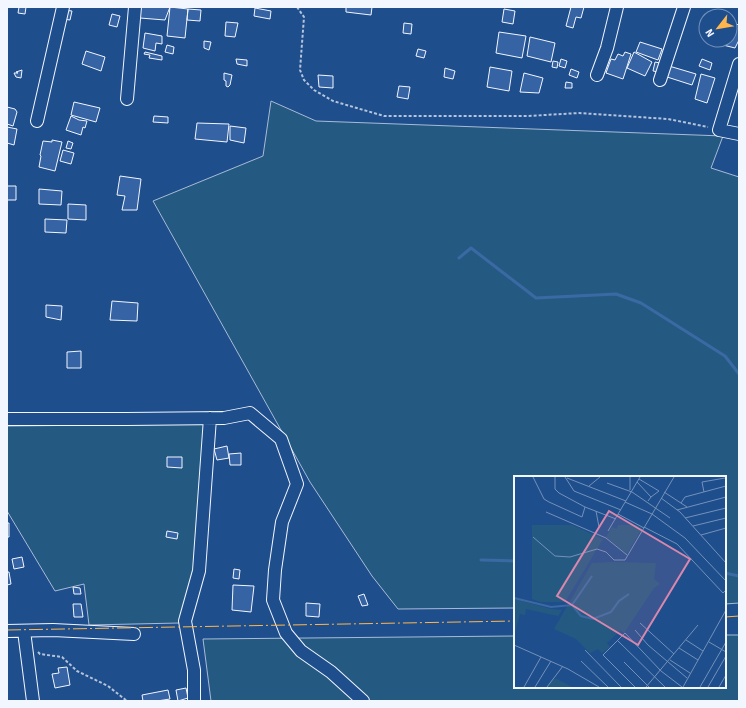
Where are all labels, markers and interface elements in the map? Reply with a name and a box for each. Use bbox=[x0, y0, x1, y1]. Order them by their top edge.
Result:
north arrow bbox=[698, 8, 738, 48]
text: N bbox=[702, 26, 718, 40]
inset map bbox=[514, 476, 726, 688]

